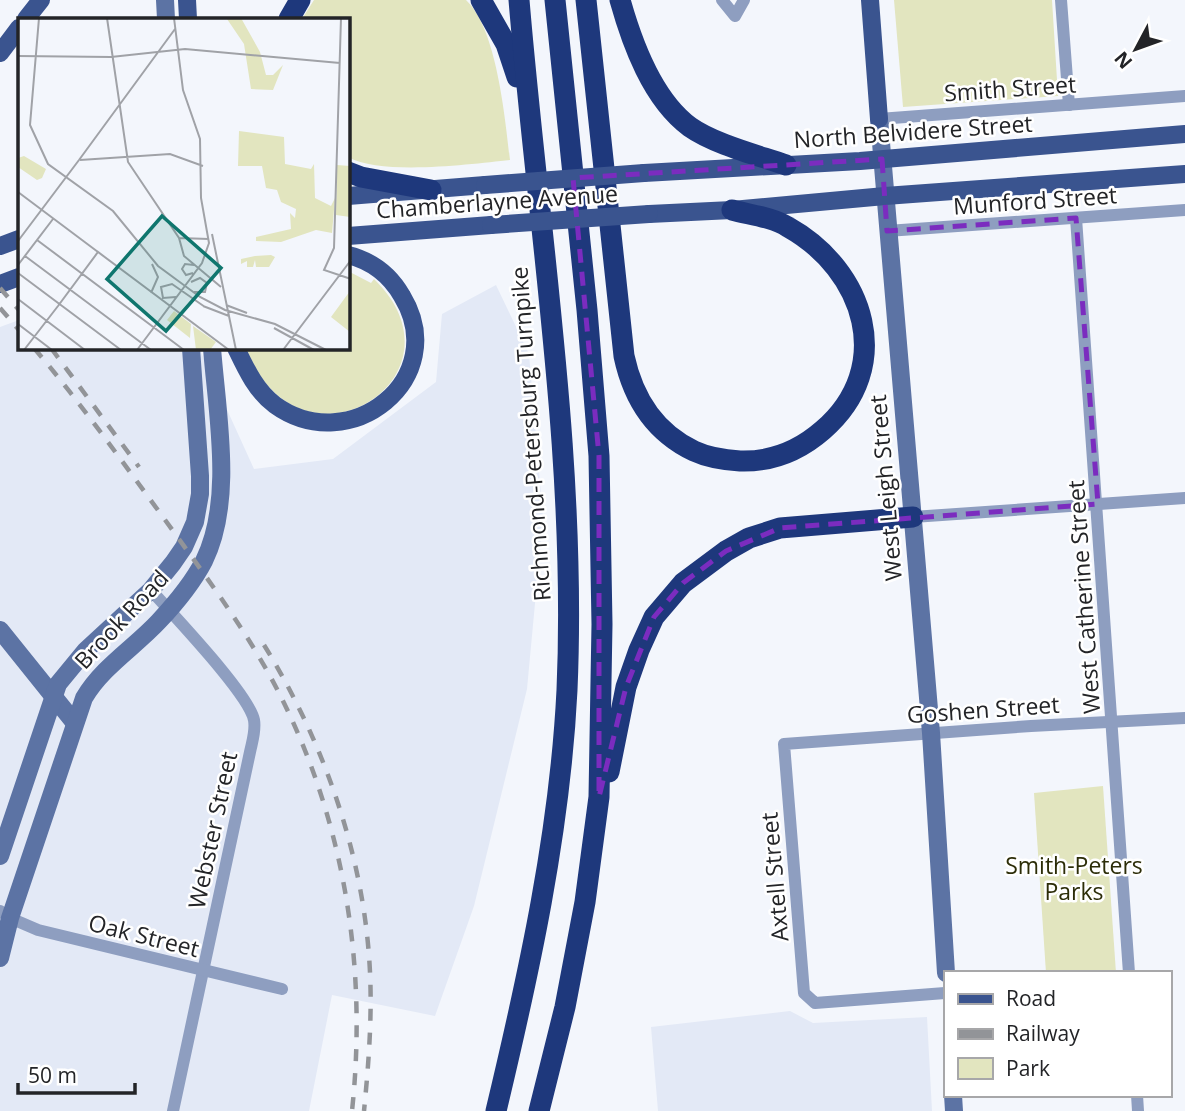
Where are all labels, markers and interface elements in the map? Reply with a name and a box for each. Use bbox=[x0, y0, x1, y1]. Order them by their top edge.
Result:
north arrow bbox=[1101, 14, 1171, 84]
inset map bbox=[18, 18, 350, 350]
text: N bbox=[1108, 46, 1138, 75]
street label: Smith Street bbox=[943, 67, 1077, 109]
street label: North Belvidere Street bbox=[793, 107, 1033, 155]
street label: Chamberlayne Avenue bbox=[375, 177, 619, 225]
street label: Munford Street bbox=[952, 178, 1118, 222]
street label: Richmond-Petersburg Turnpike bbox=[502, 266, 558, 602]
street label: West Leigh Street bbox=[861, 394, 909, 582]
street label: West Catherine Street bbox=[1059, 479, 1107, 715]
street label: Brook Road bbox=[67, 562, 175, 676]
street label: Goshen Street bbox=[906, 688, 1060, 730]
street label: Webster Street bbox=[180, 748, 244, 912]
street label: Axtell Street bbox=[752, 811, 796, 943]
park label: Smith-Peters Parks bbox=[1005, 849, 1143, 907]
street label: Oak Street bbox=[85, 906, 203, 964]
legend bbox=[944, 971, 1171, 1097]
text: Road bbox=[1006, 984, 1056, 1012]
text: Railway bbox=[1006, 1019, 1080, 1047]
scale bar bbox=[18, 1052, 135, 1096]
text: Park bbox=[1006, 1054, 1050, 1082]
text: 50 m bbox=[28, 1061, 77, 1089]

